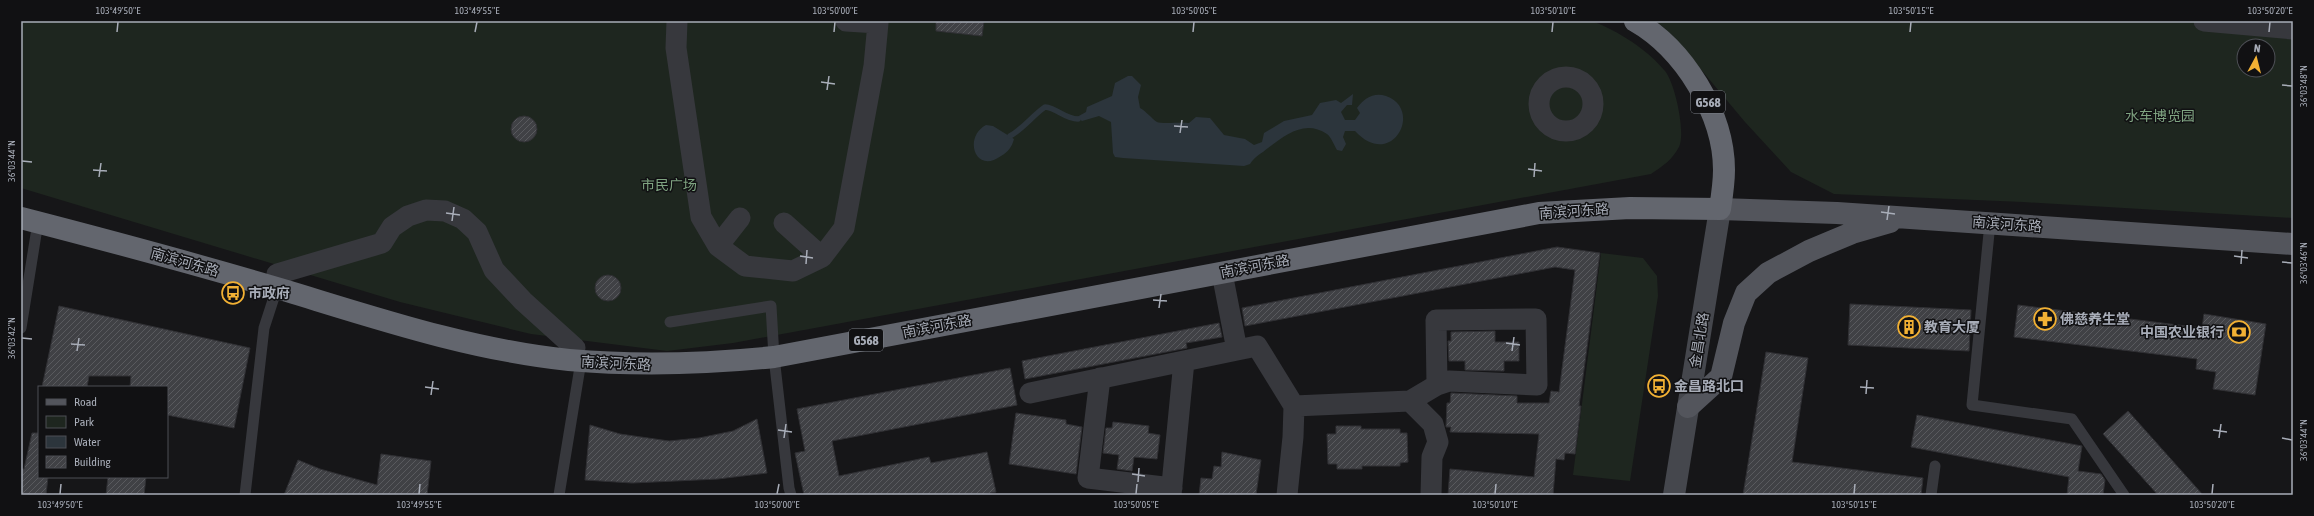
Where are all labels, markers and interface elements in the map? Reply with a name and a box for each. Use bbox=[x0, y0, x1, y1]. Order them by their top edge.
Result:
text: 103°49'50"E bbox=[96, 5, 141, 16]
text: 103°49'55"E bbox=[455, 5, 500, 16]
text: 103°50'00"E bbox=[813, 5, 858, 16]
text: 103°50'05"E bbox=[1172, 5, 1217, 16]
text: 103°50'10"E bbox=[1531, 5, 1576, 16]
text: 103°50'15"E bbox=[1889, 5, 1934, 16]
text: 103°50'20"E bbox=[2248, 5, 2293, 16]
north arrow bbox=[2236, 38, 2276, 78]
text: N bbox=[2253, 42, 2261, 54]
text: 36°03'48"N bbox=[2298, 65, 2309, 107]
road number: G568 bbox=[1691, 91, 1725, 113]
park label: 水车博览园 bbox=[2125, 108, 2195, 124]
text: 36°03'44"N bbox=[6, 140, 17, 182]
park label: 市民广场 bbox=[641, 177, 697, 193]
street label: 南滨河东路 bbox=[1539, 201, 1609, 221]
street label: 南滨河东路 bbox=[1972, 214, 2042, 234]
text: 36°03'46"N bbox=[2298, 242, 2309, 284]
street label: 南滨河东路 bbox=[149, 245, 221, 279]
street label: 南滨河东路 bbox=[1219, 251, 1291, 281]
bus stop icon: 市政府 bbox=[220, 280, 246, 306]
place label: 市政府 bbox=[248, 285, 290, 301]
pharmacy icon: 佛慈养生堂 bbox=[2032, 306, 2058, 332]
street label: 南滨河东路 bbox=[901, 311, 973, 341]
street label: 金昌北路 bbox=[1687, 311, 1711, 369]
place label: 佛慈养生堂 bbox=[2060, 311, 2130, 327]
building icon: 教育大厦 bbox=[1896, 314, 1922, 340]
text: 36°03'42"N bbox=[6, 317, 17, 359]
place label: 教育大厦 bbox=[1924, 319, 1980, 335]
bank icon: 中国农业银行 bbox=[2226, 319, 2252, 345]
place label: 中国农业银行 bbox=[2140, 324, 2224, 340]
road number: G568 bbox=[849, 329, 883, 351]
street label: 南滨河东路 bbox=[581, 353, 651, 373]
bus stop icon: 金昌路北口 bbox=[1646, 373, 1672, 399]
place label: 金昌路北口 bbox=[1674, 378, 1744, 394]
legend bbox=[38, 386, 168, 478]
text: Road bbox=[74, 395, 97, 409]
text: Park bbox=[74, 415, 95, 429]
text: 36°03'44"N bbox=[2298, 419, 2309, 461]
text: Water bbox=[74, 435, 101, 449]
text: Building bbox=[74, 455, 112, 469]
text: 103°49'50"E bbox=[38, 499, 83, 510]
text: 103°49'55"E bbox=[397, 499, 442, 510]
text: 103°50'00"E bbox=[755, 499, 800, 510]
text: 103°50'05"E bbox=[1114, 499, 1159, 510]
text: 103°50'10"E bbox=[1473, 499, 1518, 510]
text: 103°50'15"E bbox=[1832, 499, 1877, 510]
text: 103°50'20"E bbox=[2190, 499, 2235, 510]

